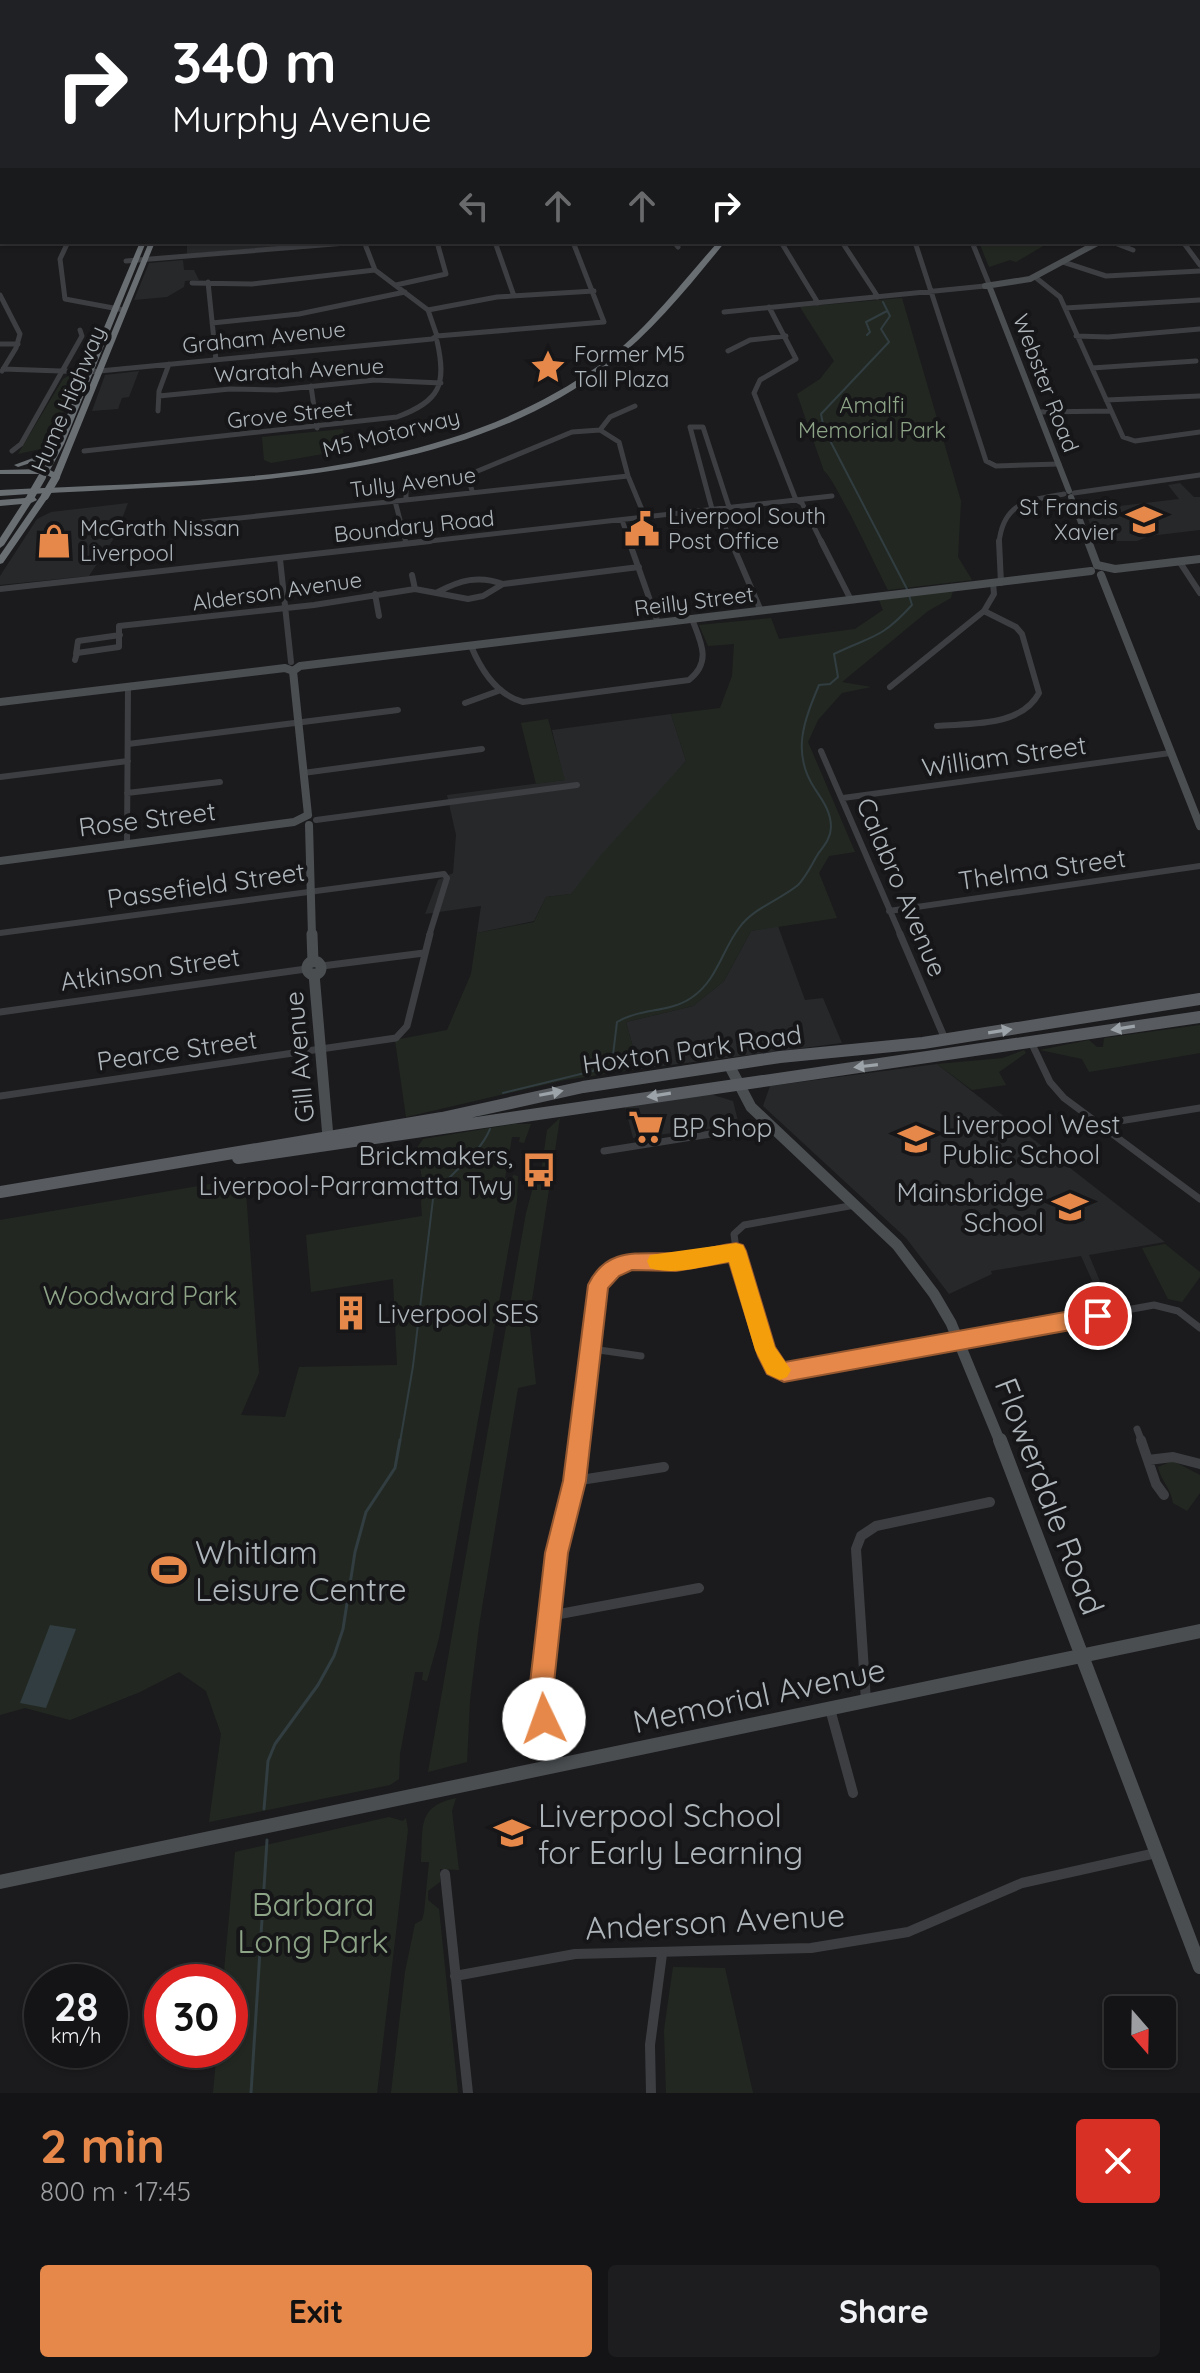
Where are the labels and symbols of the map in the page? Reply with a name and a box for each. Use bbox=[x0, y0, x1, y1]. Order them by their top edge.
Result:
street label: Webster Road bbox=[1007, 310, 1085, 456]
street label: Graham Avenue bbox=[181, 315, 347, 359]
street label: Hume Highway bbox=[25, 322, 111, 476]
place label: Former M5 Toll Plaza bbox=[574, 340, 685, 393]
place icon: Former M5 Toll Plaza bbox=[529, 348, 567, 386]
street label: Waratah Avenue bbox=[213, 352, 385, 388]
park label: Amalfi Memorial Park bbox=[798, 391, 946, 444]
street label: Grove Street bbox=[226, 393, 354, 435]
street label: M5 Motorway bbox=[320, 402, 462, 464]
street label: Tully Avenue bbox=[348, 460, 478, 504]
place label: St Francis Xavier bbox=[1019, 493, 1119, 546]
school or university icon: St Francis Xavier bbox=[1125, 501, 1163, 539]
place label: Liverpool South Post Office bbox=[668, 502, 826, 555]
street label: Boundary Road bbox=[332, 504, 496, 548]
public building icon: Liverpool South Post Office bbox=[623, 510, 661, 548]
place label: McGrath Nissan Liverpool bbox=[80, 514, 240, 567]
shop icon: McGrath Nissan Liverpool bbox=[35, 522, 73, 560]
street label: Alderson Avenue bbox=[190, 565, 364, 617]
street label: Reilly Street bbox=[633, 580, 755, 622]
street label: William Street bbox=[920, 728, 1088, 784]
street label: Calabro Avenue bbox=[849, 792, 955, 982]
street label: Rose Street bbox=[76, 794, 218, 844]
street label: Thelma Street bbox=[956, 841, 1128, 897]
street label: Passefield Street bbox=[105, 855, 307, 915]
street label: Atkinson Street bbox=[58, 940, 242, 998]
street label: Gill Avenue bbox=[277, 990, 321, 1124]
street label: Hoxton Park Road bbox=[580, 1017, 804, 1081]
street label: Pearce Street bbox=[95, 1022, 259, 1078]
one-way arrow bbox=[1110, 1022, 1135, 1035]
one-way arrow bbox=[988, 1024, 1013, 1036]
one-way arrow bbox=[853, 1060, 878, 1073]
one-way arrow bbox=[539, 1087, 564, 1099]
one-way arrow bbox=[646, 1089, 671, 1101]
supermarket icon: BP Shop bbox=[627, 1108, 665, 1146]
place label: Liverpool West Public School bbox=[942, 1108, 1120, 1171]
place label: BP Shop bbox=[672, 1111, 772, 1144]
school or university icon: Liverpool West Public School bbox=[897, 1120, 935, 1158]
place label: Brickmakers, Liverpool-Parramatta Twy bbox=[199, 1139, 513, 1202]
bus stop icon: Brickmakers, Liverpool-Parramatta Twy bbox=[520, 1151, 558, 1189]
place label: Mainsbridge School bbox=[896, 1176, 1044, 1239]
school or university icon: Mainsbridge School bbox=[1051, 1188, 1089, 1226]
park label: Woodward Park bbox=[43, 1279, 237, 1312]
pin bbox=[1064, 1282, 1132, 1350]
building icon: Liverpool SES bbox=[332, 1294, 370, 1332]
place label: Liverpool SES bbox=[377, 1297, 539, 1330]
street label: Flowerdale Road bbox=[986, 1372, 1114, 1620]
place label: Whitlam Leisure Centre bbox=[195, 1532, 407, 1609]
sports icon: Whitlam Leisure Centre bbox=[150, 1551, 188, 1589]
street label: Memorial Avenue bbox=[629, 1649, 889, 1741]
position arrow bbox=[502, 1677, 586, 1761]
place label: Liverpool School for Early Learning bbox=[538, 1795, 803, 1872]
school or university icon: Liverpool School for Early Learning bbox=[493, 1814, 531, 1852]
park label: Barbara Long Park bbox=[237, 1884, 389, 1961]
street label: Anderson Avenue bbox=[584, 1894, 846, 1948]
speed limit sign: 30 bbox=[144, 1964, 248, 2068]
north arrow bbox=[1104, 1996, 1176, 2068]

